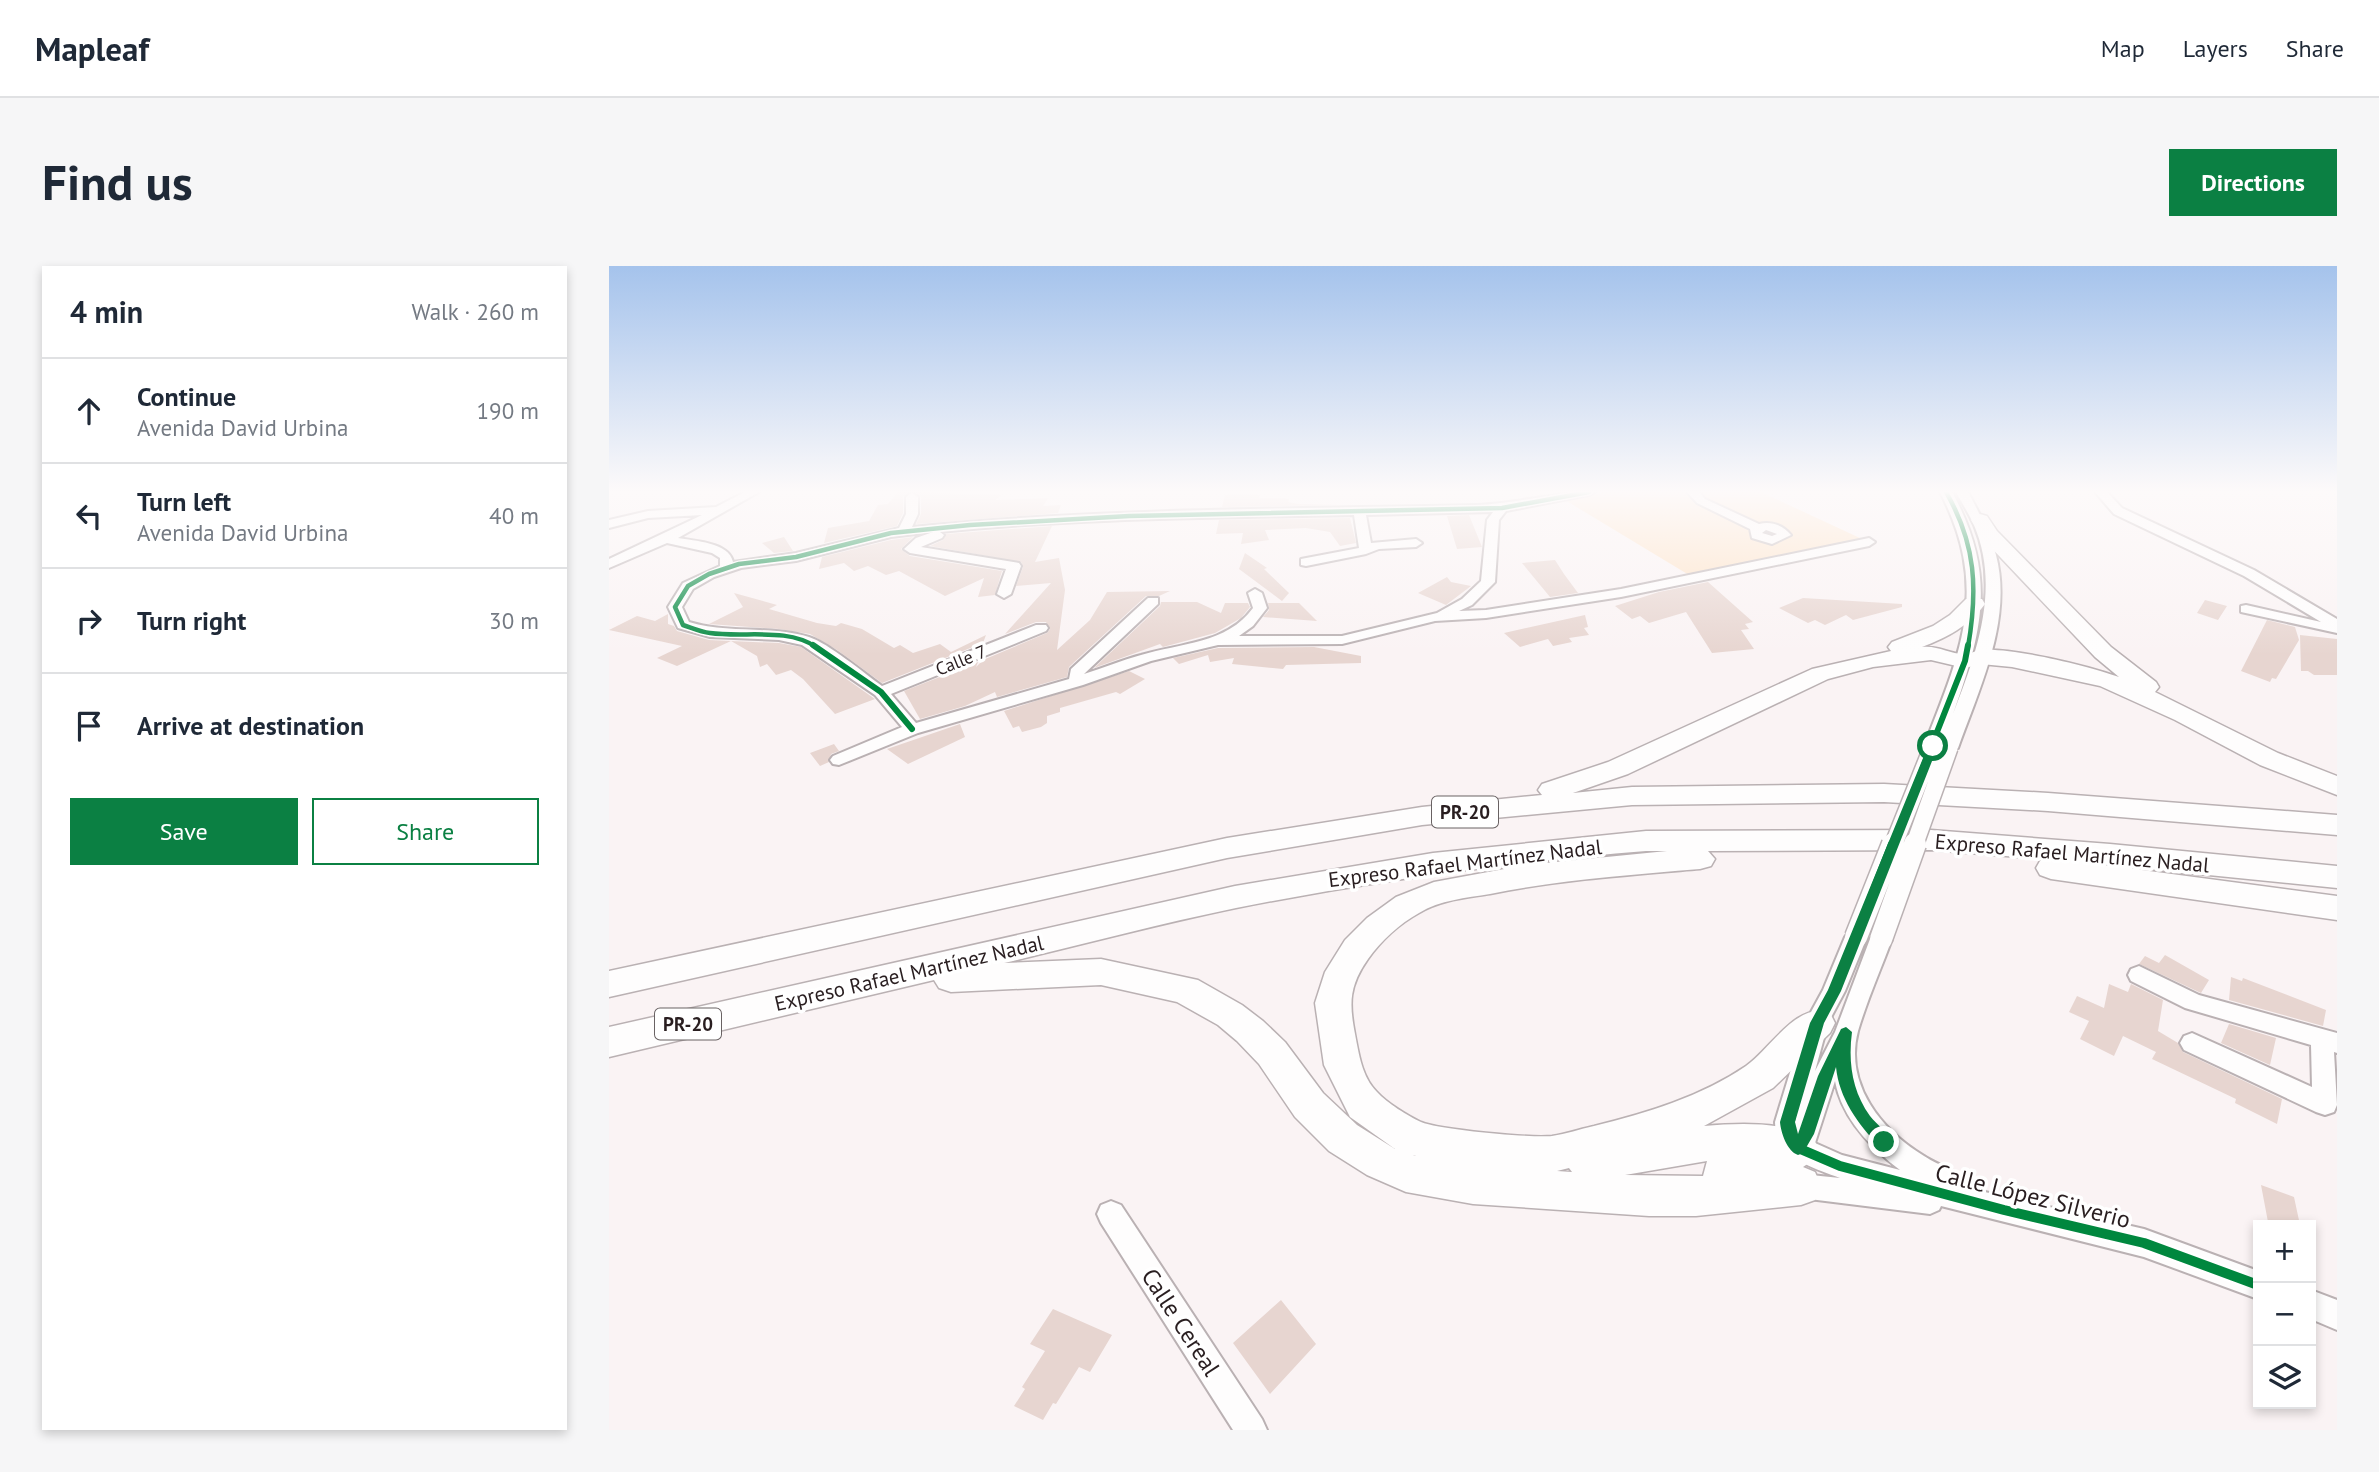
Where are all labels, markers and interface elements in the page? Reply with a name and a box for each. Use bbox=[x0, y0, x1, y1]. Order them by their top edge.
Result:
text: Mapleaf bbox=[35, 27, 149, 70]
text: Map bbox=[2101, 33, 2145, 64]
text: Layers bbox=[2183, 33, 2248, 64]
text: Share bbox=[2286, 33, 2344, 64]
button: Directions bbox=[2169, 149, 2337, 216]
text: Find us bbox=[42, 150, 193, 214]
text: 4 min bbox=[70, 292, 143, 331]
text: Walk · 260 m bbox=[412, 297, 539, 326]
text: Continue bbox=[137, 380, 236, 413]
icon: ahead bbox=[70, 392, 108, 430]
text: 190 m bbox=[477, 396, 539, 425]
text: Avenida David Urbina bbox=[137, 413, 348, 442]
text: Turn left bbox=[137, 485, 231, 518]
icon: left bbox=[70, 497, 108, 535]
text: 40 m bbox=[489, 501, 539, 530]
text: Avenida David Urbina bbox=[137, 518, 348, 547]
icon: right bbox=[70, 602, 108, 640]
text: Turn right bbox=[137, 604, 246, 637]
text: 30 m bbox=[489, 606, 539, 635]
street label: Calle 7 bbox=[932, 639, 990, 681]
icon: arrive bbox=[70, 707, 108, 745]
text: Arrive at destination bbox=[137, 709, 364, 742]
route start bbox=[1917, 730, 1948, 761]
road number: PR-20 bbox=[1432, 796, 1498, 828]
button: Save bbox=[70, 798, 298, 865]
button: Share bbox=[312, 798, 539, 865]
street label: Expreso Rafael Martínez Nadal bbox=[1934, 828, 2210, 878]
street label: Expreso Rafael Martínez Nadal bbox=[1327, 833, 1603, 893]
street label: Expreso Rafael Martínez Nadal bbox=[772, 929, 1046, 1017]
road number: PR-20 bbox=[655, 1009, 721, 1040]
route end bbox=[1868, 1126, 1899, 1157]
street label: Calle López Silverio bbox=[1932, 1157, 2134, 1235]
map controls bbox=[2253, 1220, 2316, 1409]
button: + bbox=[2253, 1220, 2316, 1283]
street label: Calle Cereal bbox=[1135, 1262, 1227, 1382]
button: − bbox=[2253, 1283, 2316, 1346]
button: layers bbox=[2253, 1346, 2316, 1409]

